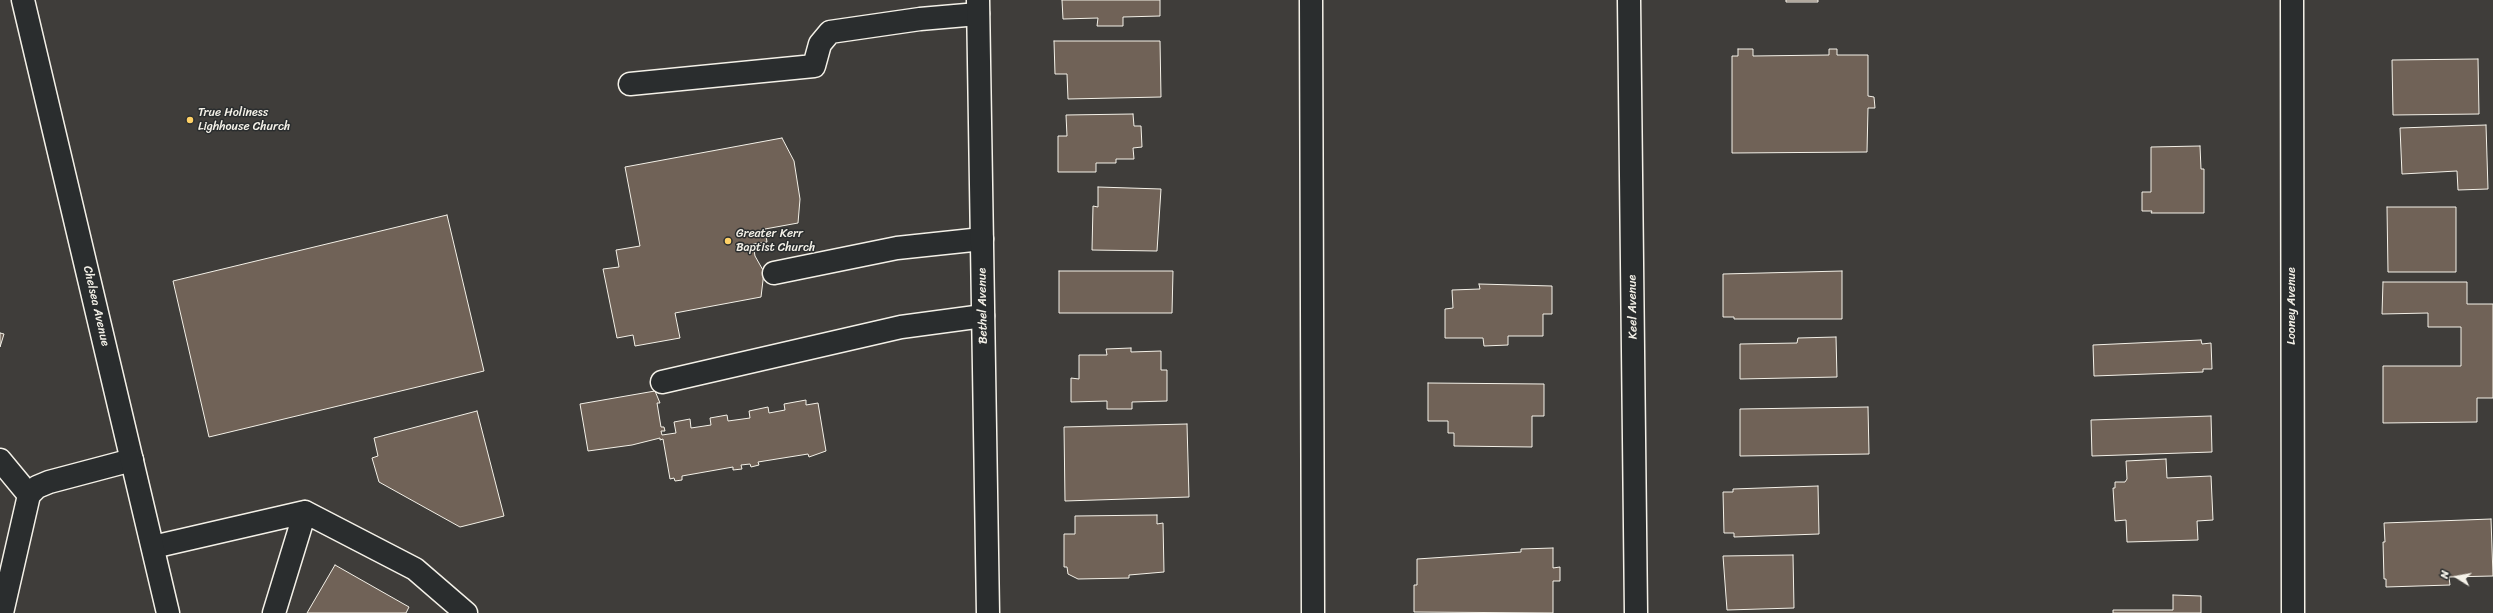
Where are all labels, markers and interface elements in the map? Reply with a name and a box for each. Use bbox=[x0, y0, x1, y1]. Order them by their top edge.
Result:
place label: True Holiness Lighhouse Church bbox=[198, 106, 290, 134]
marker: True Holiness Lighhouse Church bbox=[185, 115, 195, 125]
place label: Greater Kerr Baptist Church bbox=[736, 227, 815, 255]
marker: Greater Kerr Baptist Church bbox=[723, 236, 733, 246]
street label: Chelsea Avenue bbox=[80, 264, 112, 348]
street label: Looney Avenue bbox=[2285, 267, 2299, 345]
street label: Bethel Avenue bbox=[975, 268, 991, 344]
street label: Keel Avenue bbox=[1625, 275, 1641, 339]
north arrow bbox=[2437, 557, 2477, 597]
text: N bbox=[2435, 569, 2455, 580]

